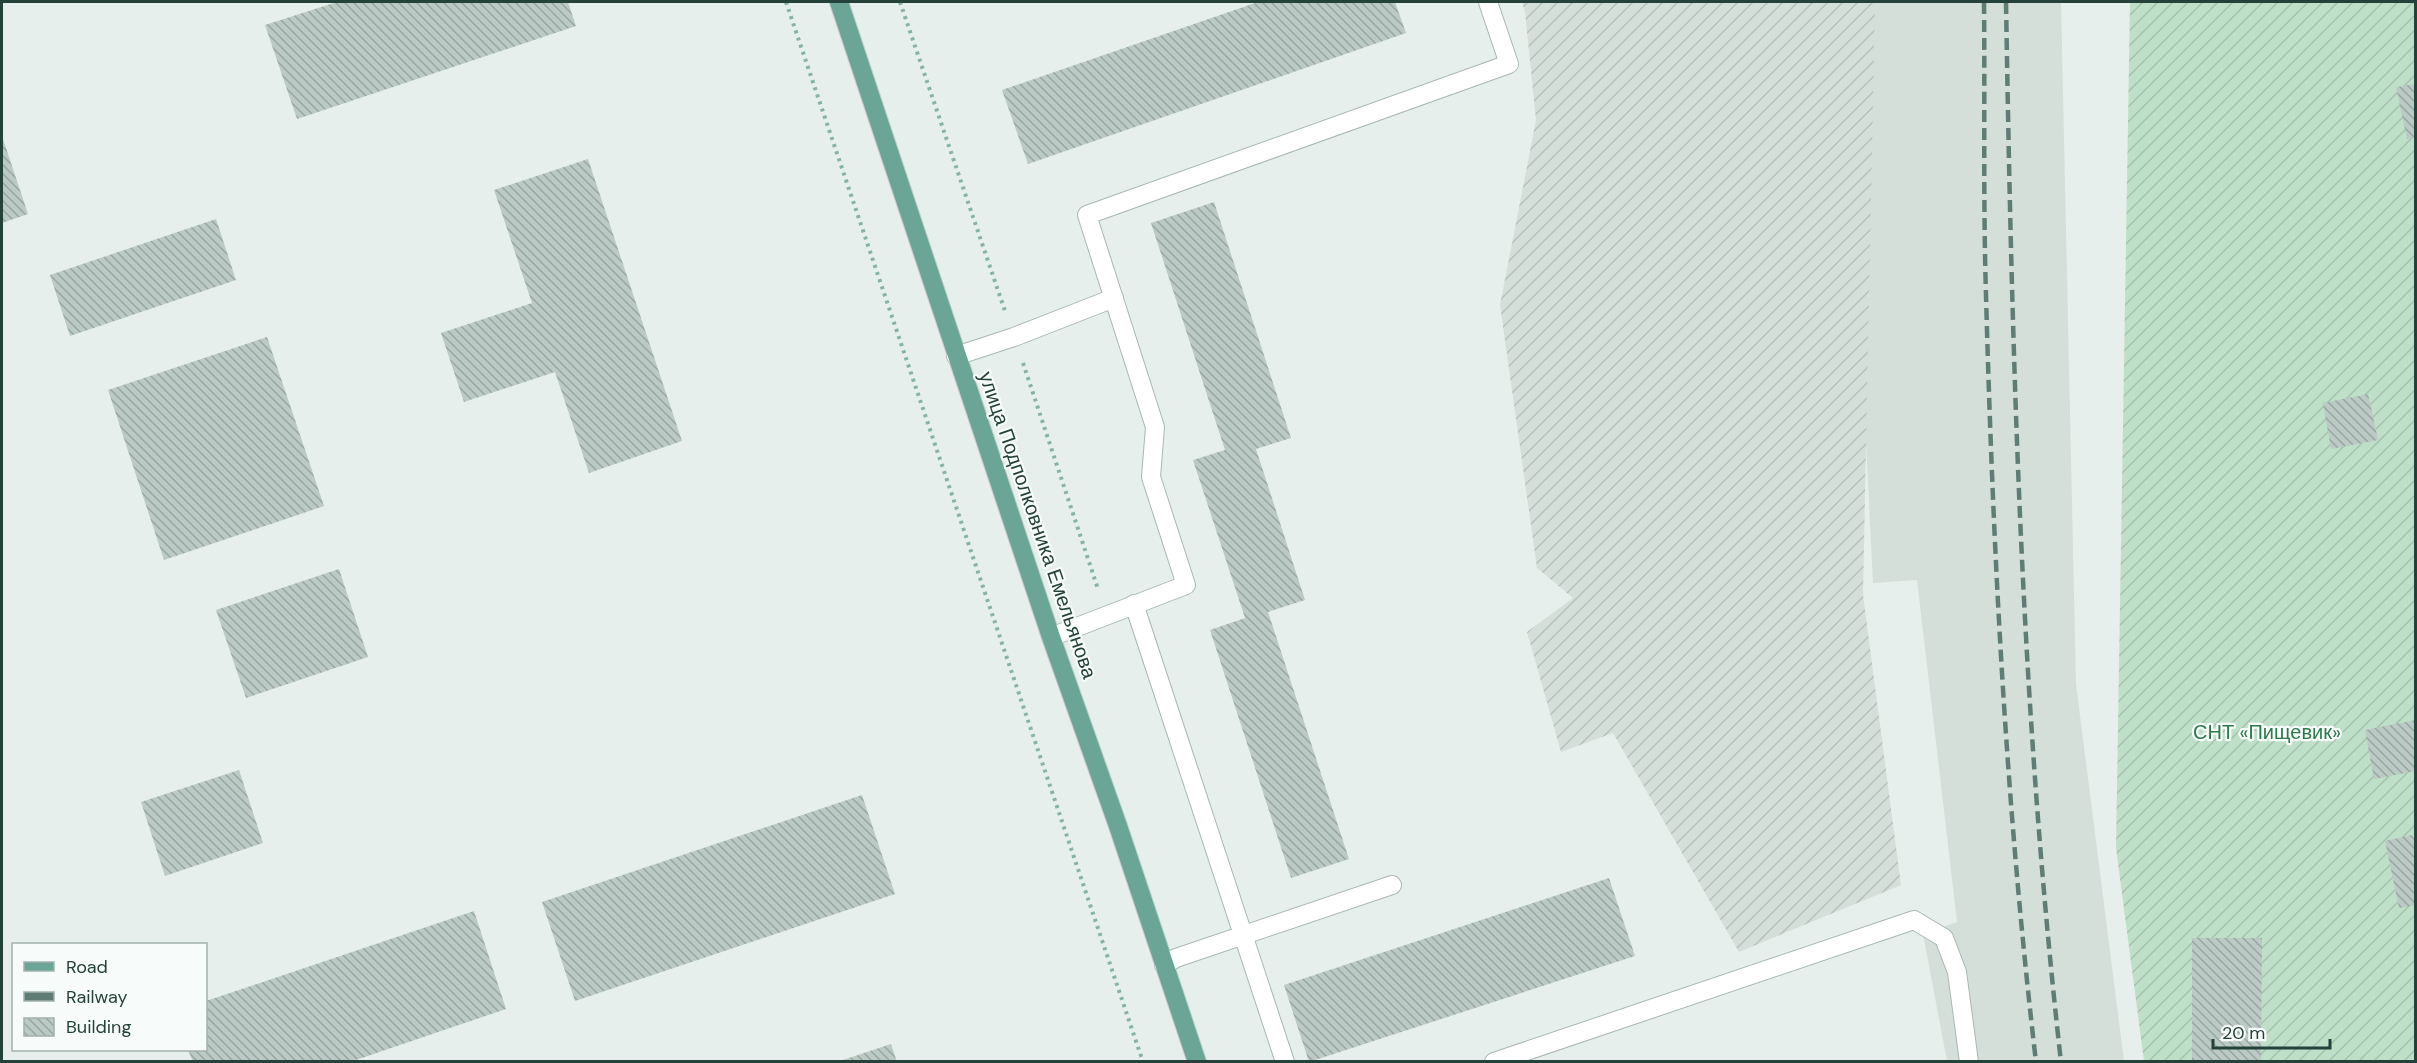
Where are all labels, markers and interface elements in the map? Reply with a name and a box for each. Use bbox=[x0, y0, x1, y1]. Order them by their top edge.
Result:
street label: улица Подполковника Емельянова bbox=[973, 368, 1103, 683]
park label: СНТ «Пищевик» bbox=[2193, 719, 2341, 745]
legend bbox=[12, 943, 207, 1051]
text: Road bbox=[66, 955, 108, 979]
text: Railway bbox=[66, 985, 128, 1009]
scale bar bbox=[2213, 1012, 2330, 1050]
text: Building bbox=[66, 1015, 131, 1039]
text: 20 m bbox=[2222, 1021, 2265, 1045]

